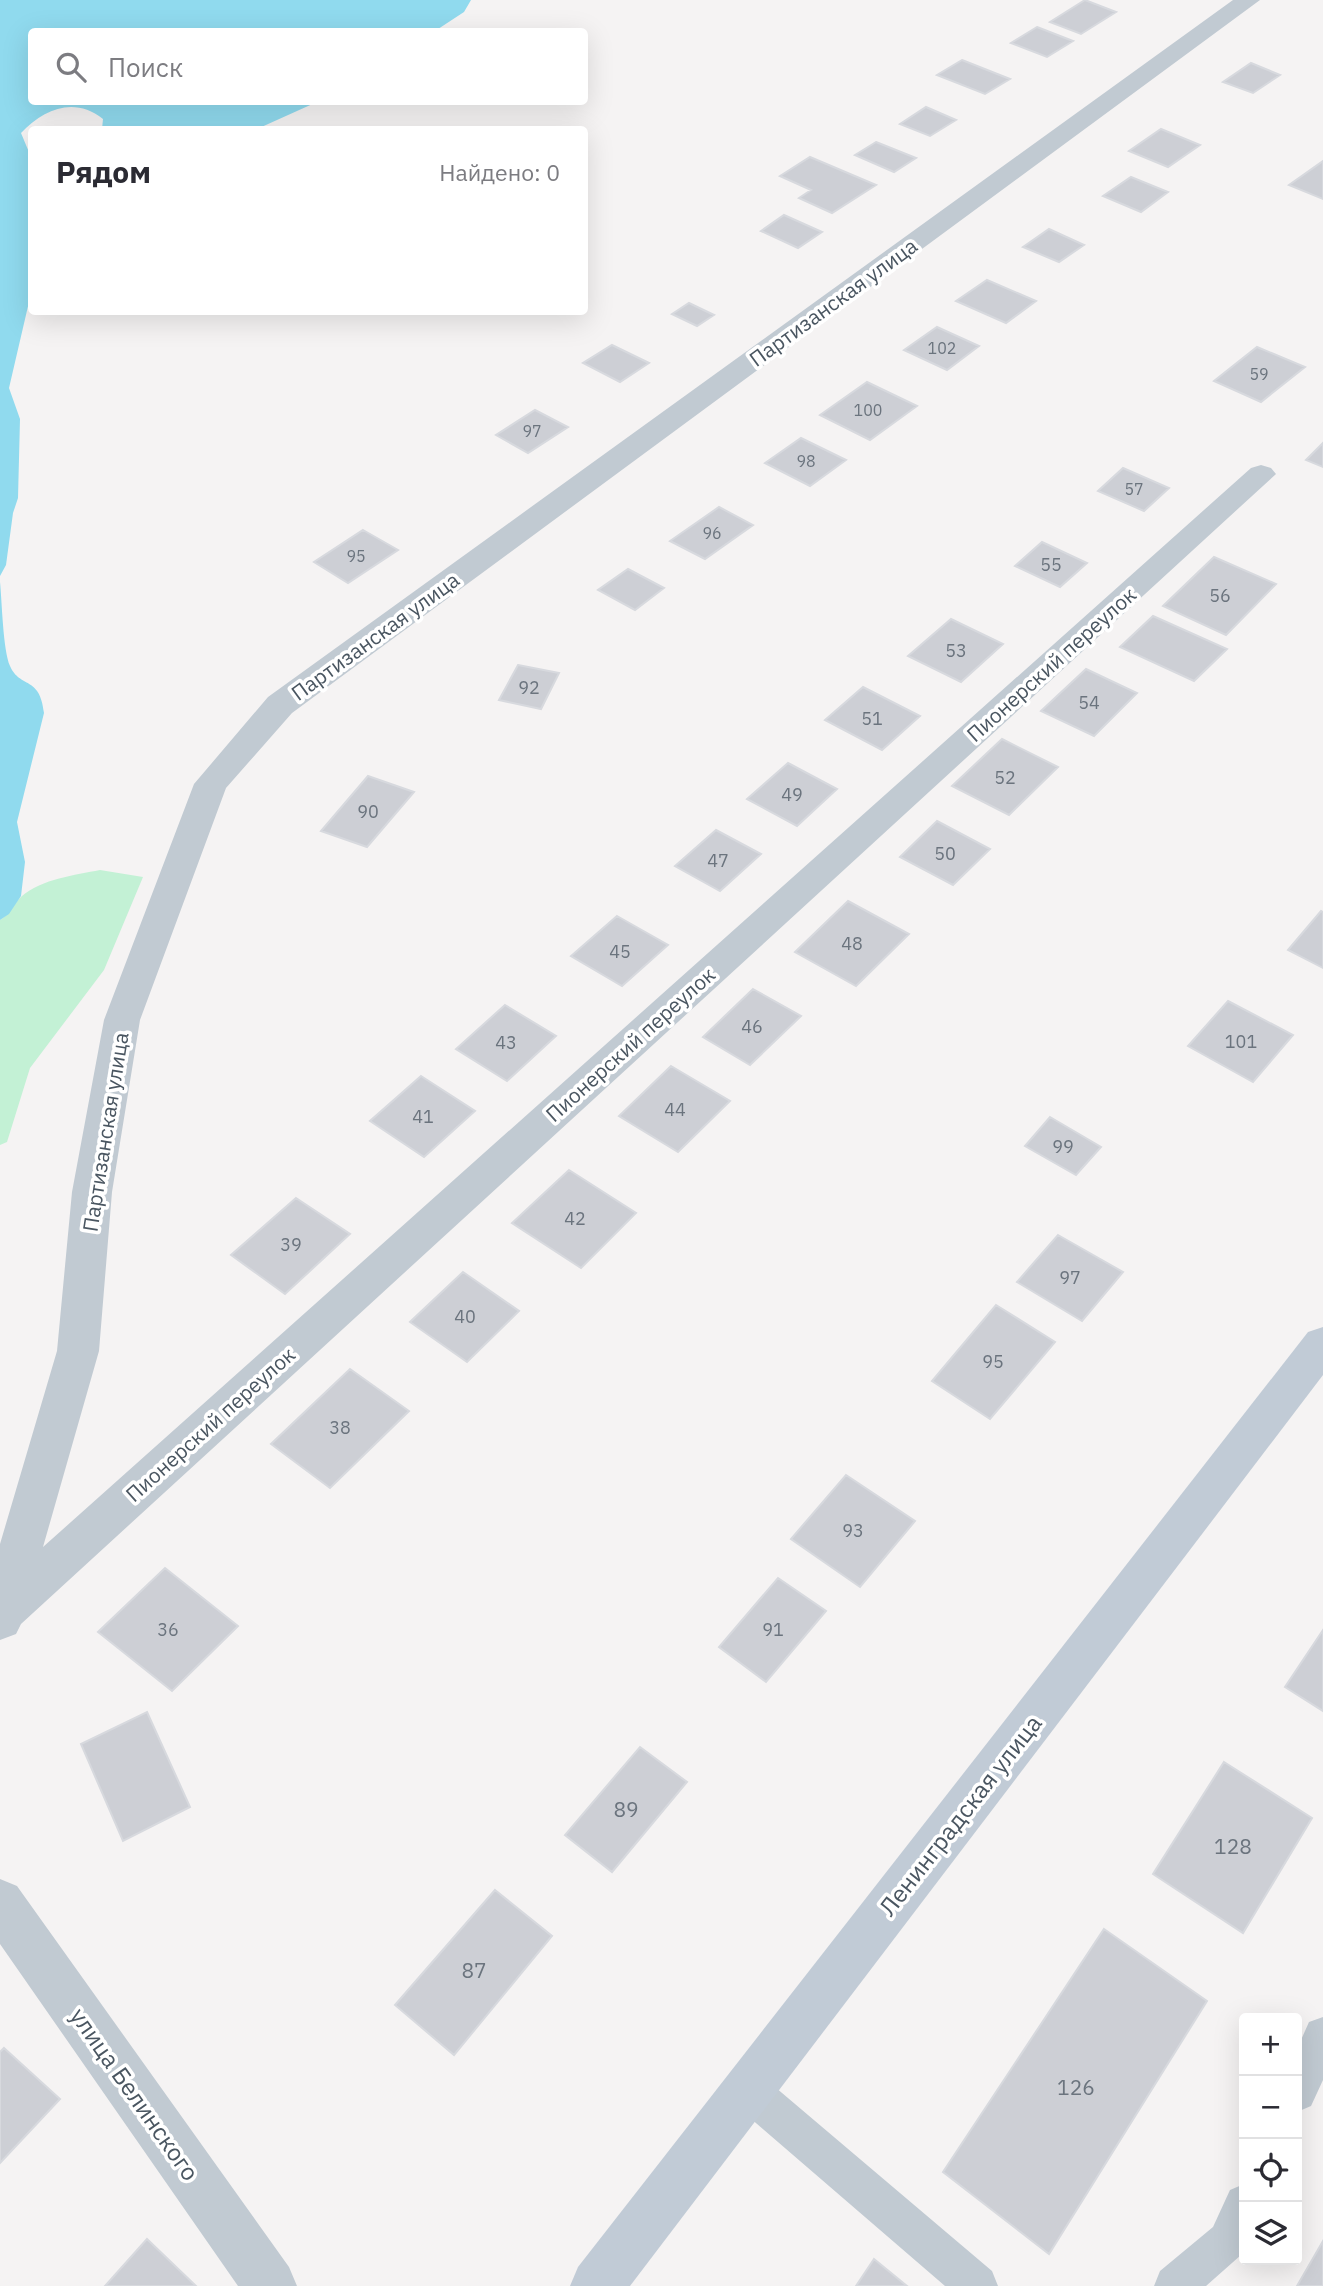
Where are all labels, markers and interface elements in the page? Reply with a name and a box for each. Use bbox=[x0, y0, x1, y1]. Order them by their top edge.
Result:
search box bbox=[28, 28, 588, 105]
icon: search bbox=[52, 48, 90, 86]
text: Поиск bbox=[108, 50, 183, 84]
text: Рядом bbox=[56, 152, 151, 191]
text: Найдено: 0 bbox=[439, 157, 560, 187]
street label: Партизанская улица bbox=[743, 231, 923, 373]
house number: 102 bbox=[928, 338, 956, 358]
house number: 59 bbox=[1249, 364, 1269, 384]
house number: 100 bbox=[854, 400, 882, 420]
house number: 97 bbox=[522, 421, 542, 441]
house number: 98 bbox=[796, 451, 816, 471]
house number: 57 bbox=[1124, 479, 1144, 499]
house number: 96 bbox=[702, 523, 722, 543]
house number: 95 bbox=[346, 546, 366, 566]
house number: 55 bbox=[1040, 553, 1062, 576]
street label: Партизанская улица bbox=[285, 565, 465, 707]
street label: Пионерский переулок bbox=[960, 580, 1142, 748]
house number: 56 bbox=[1209, 584, 1231, 607]
house number: 53 bbox=[945, 639, 967, 662]
house number: 92 bbox=[518, 676, 540, 699]
house number: 54 bbox=[1078, 691, 1100, 714]
house number: 51 bbox=[861, 707, 883, 730]
house number: 52 bbox=[994, 766, 1016, 789]
house number: 49 bbox=[781, 783, 803, 806]
house number: 90 bbox=[357, 800, 379, 823]
house number: 50 bbox=[934, 842, 956, 865]
house number: 47 bbox=[707, 849, 729, 872]
house number: 48 bbox=[841, 932, 863, 955]
house number: 45 bbox=[609, 940, 631, 963]
street label: Пионерский переулок bbox=[539, 960, 721, 1128]
house number: 46 bbox=[741, 1015, 763, 1038]
street label: Партизанская улица bbox=[75, 1030, 135, 1234]
house number: 101 bbox=[1225, 1030, 1257, 1053]
house number: 43 bbox=[495, 1031, 517, 1054]
house number: 44 bbox=[664, 1098, 686, 1121]
house number: 41 bbox=[412, 1105, 434, 1128]
house number: 99 bbox=[1052, 1135, 1074, 1158]
house number: 42 bbox=[564, 1207, 586, 1230]
house number: 39 bbox=[280, 1233, 302, 1256]
house number: 97 bbox=[1059, 1266, 1081, 1289]
house number: 40 bbox=[454, 1305, 476, 1328]
street label: Пионерский переулок bbox=[119, 1340, 301, 1508]
house number: 95 bbox=[982, 1350, 1004, 1373]
house number: 38 bbox=[329, 1416, 351, 1439]
house number: 93 bbox=[842, 1519, 864, 1542]
house number: 36 bbox=[157, 1618, 179, 1641]
house number: 91 bbox=[762, 1618, 784, 1641]
street label: Ленинградская улица bbox=[871, 1708, 1049, 1922]
house number: 89 bbox=[613, 1795, 639, 1823]
house number: 128 bbox=[1214, 1832, 1252, 1860]
house number: 87 bbox=[461, 1956, 487, 1984]
street label: улица Белинского bbox=[63, 2001, 207, 2187]
map controls bbox=[1239, 2013, 1302, 2265]
button: + bbox=[1239, 2013, 1302, 2076]
house number: 126 bbox=[1057, 2073, 1095, 2101]
button: − bbox=[1239, 2076, 1302, 2139]
button: locate bbox=[1239, 2139, 1302, 2202]
button: layers bbox=[1239, 2202, 1302, 2265]

